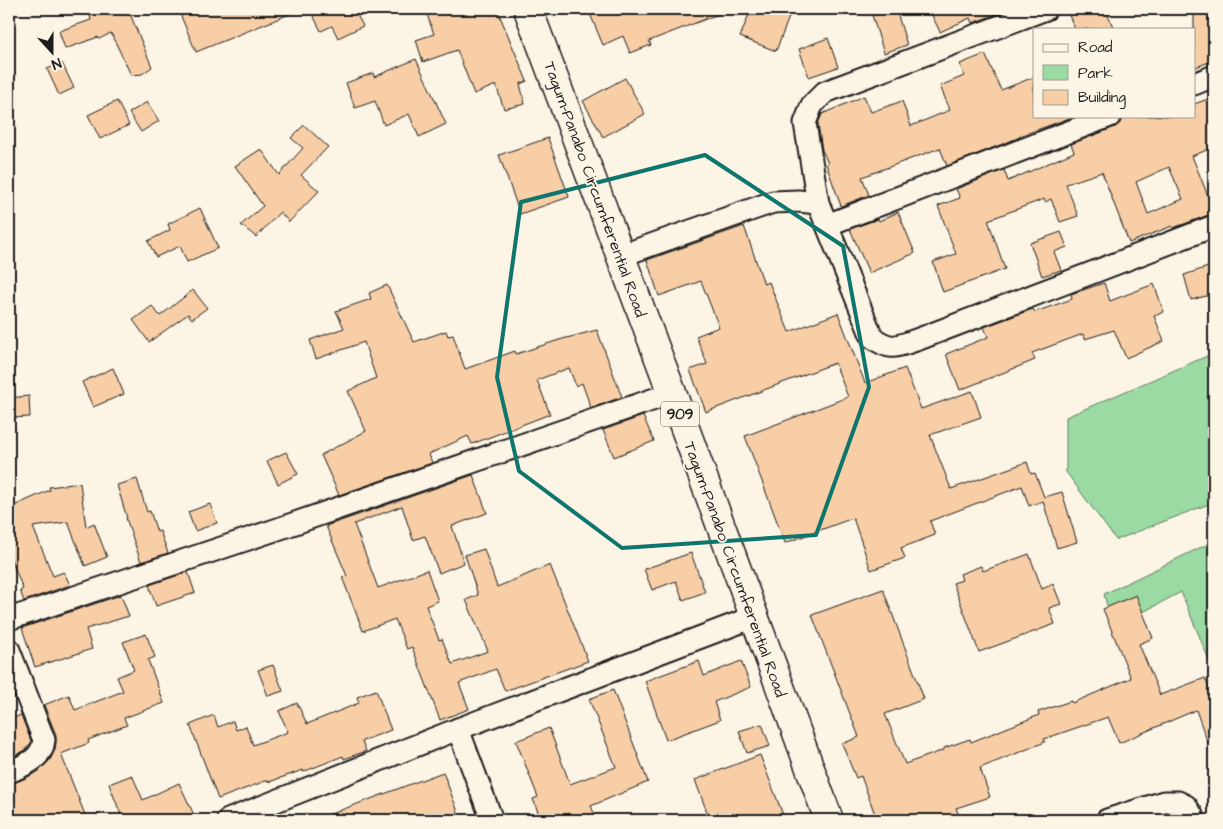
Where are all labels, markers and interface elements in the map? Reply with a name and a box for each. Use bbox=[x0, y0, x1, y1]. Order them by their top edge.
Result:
north arrow bbox=[28, 28, 78, 78]
legend bbox=[1033, 28, 1196, 118]
text: Road bbox=[1078, 37, 1113, 58]
text: N bbox=[48, 52, 64, 74]
street label: Tagum-Panabo Circumferential Road bbox=[538, 59, 652, 320]
text: Park bbox=[1078, 63, 1113, 84]
text: Building bbox=[1078, 87, 1126, 109]
road number: 909 bbox=[661, 402, 699, 426]
street label: Tagum-Panabo Circumferential Road bbox=[678, 439, 792, 700]

